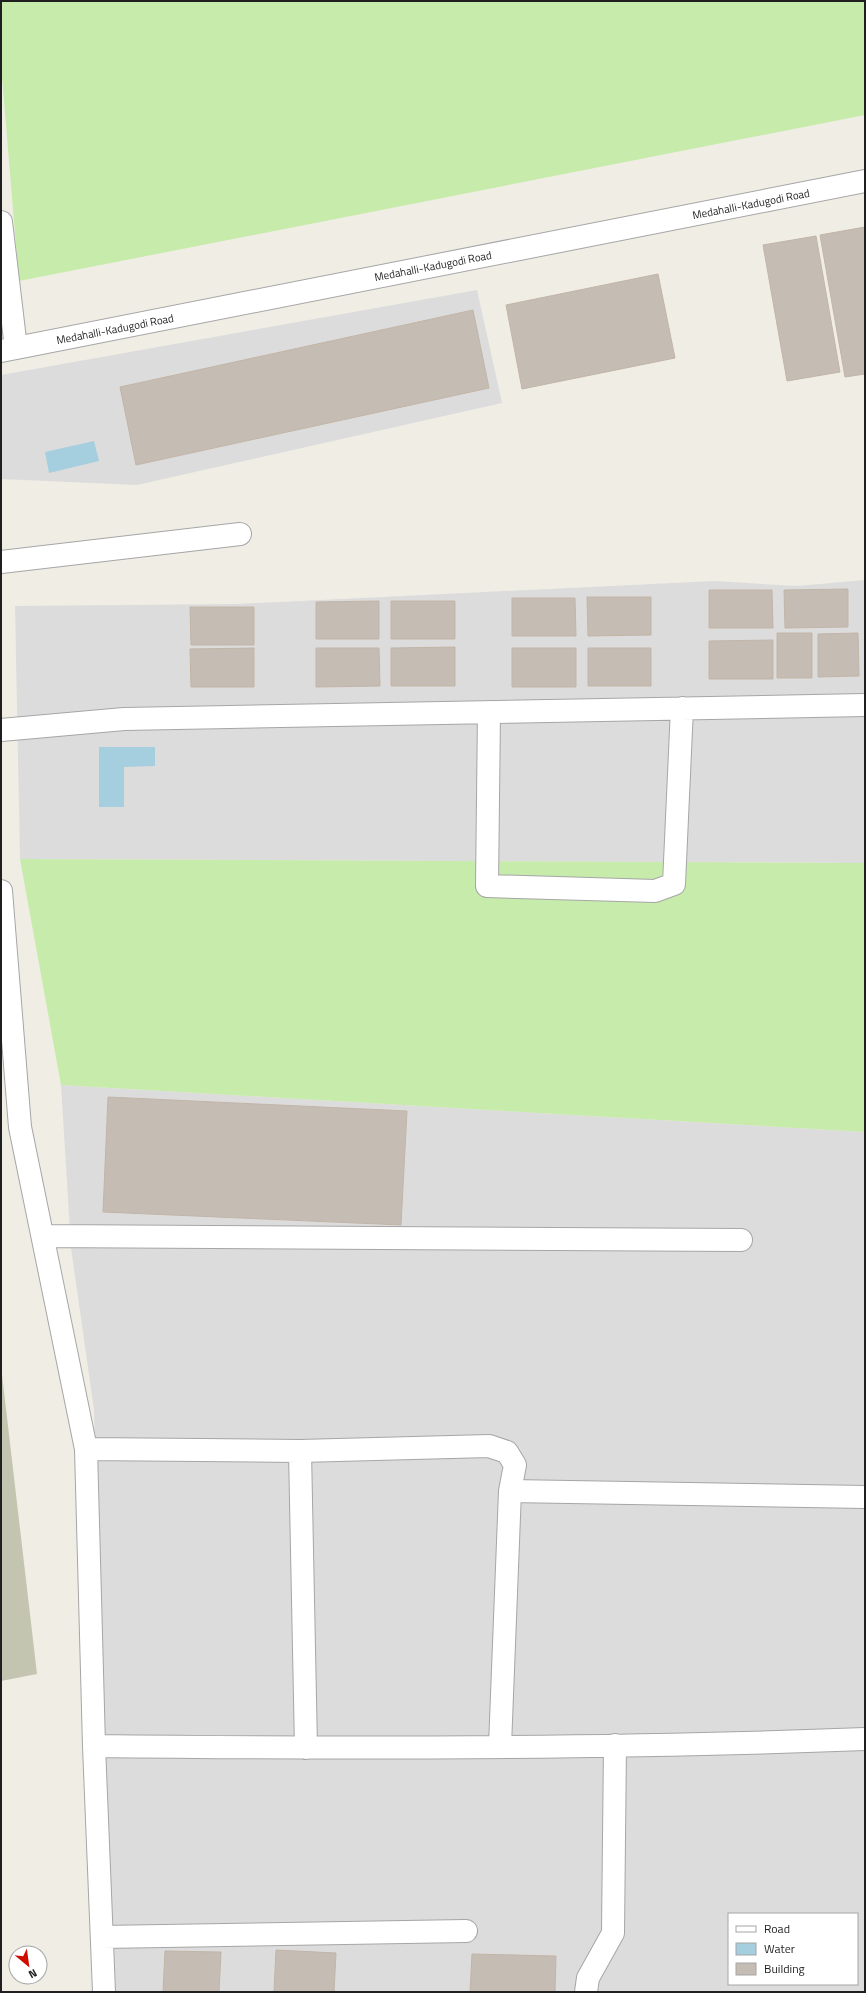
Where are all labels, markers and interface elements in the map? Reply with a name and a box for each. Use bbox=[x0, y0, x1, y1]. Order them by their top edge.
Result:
street label: Medahalli-Kadugodi Road bbox=[691, 185, 811, 223]
street label: Medahalli-Kadugodi Road bbox=[373, 247, 493, 285]
street label: Medahalli-Kadugodi Road bbox=[55, 310, 175, 348]
legend bbox=[728, 1913, 858, 1985]
text: Road bbox=[764, 1919, 790, 1938]
text: Water bbox=[764, 1939, 795, 1958]
north arrow bbox=[8, 1945, 48, 1985]
text: Building bbox=[764, 1959, 805, 1978]
text: N bbox=[26, 1965, 40, 1983]

